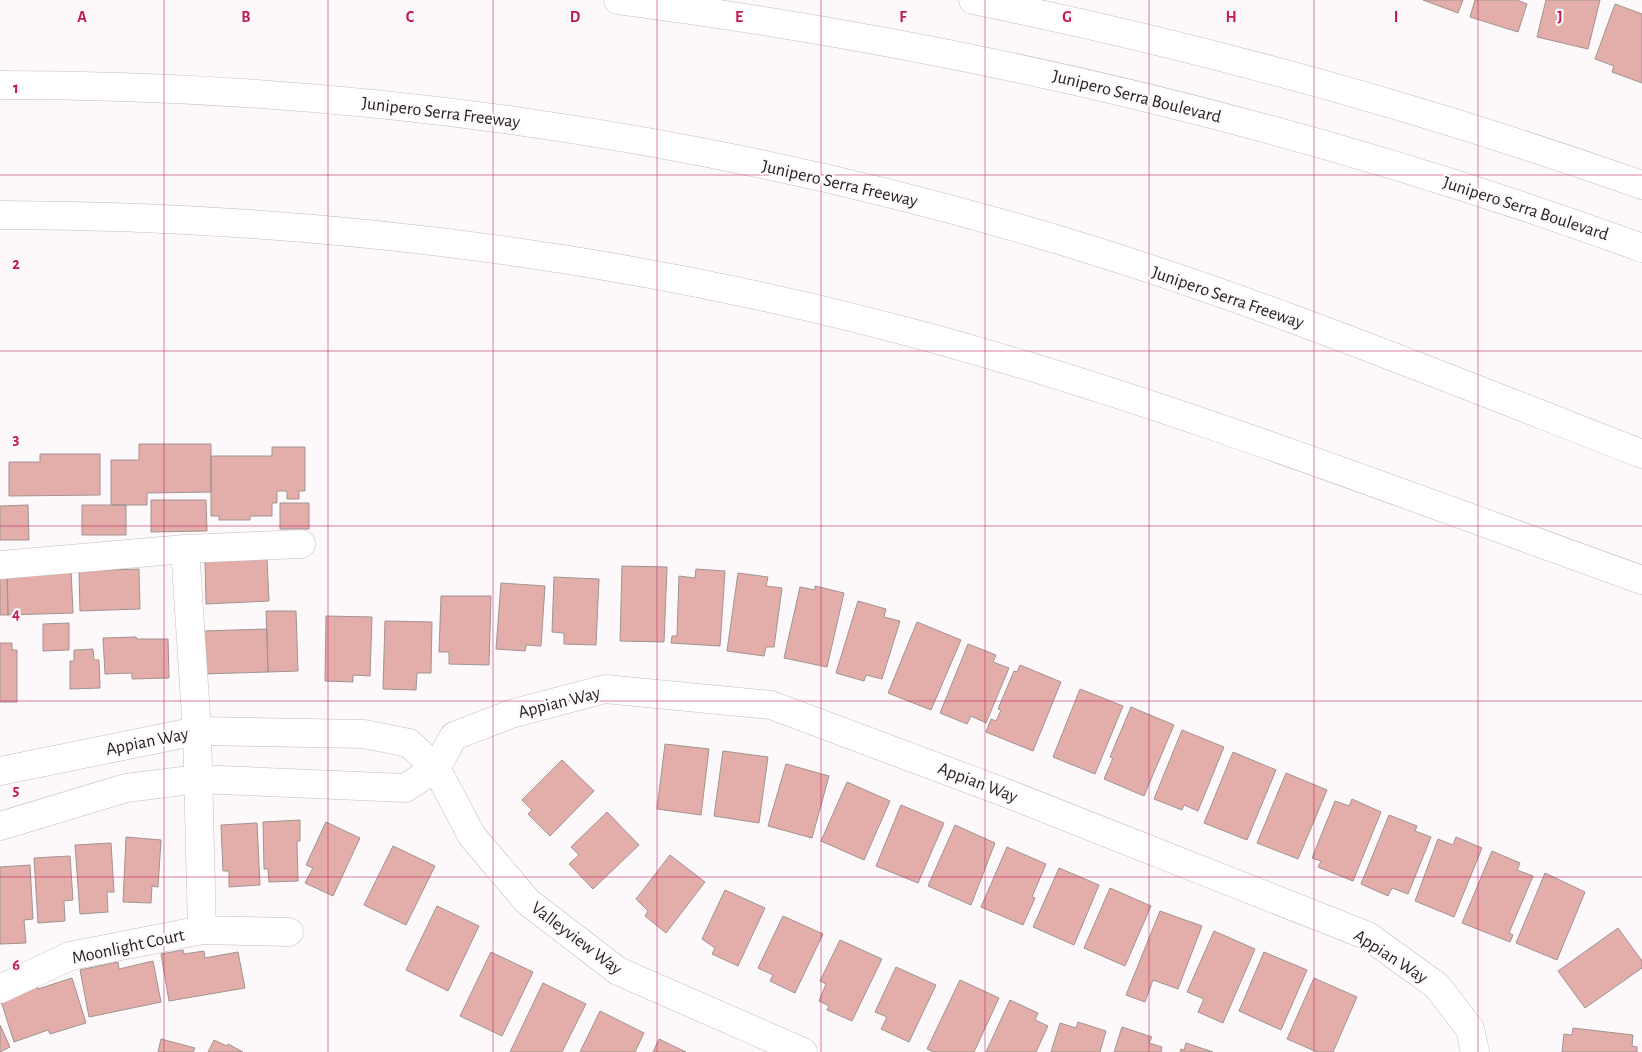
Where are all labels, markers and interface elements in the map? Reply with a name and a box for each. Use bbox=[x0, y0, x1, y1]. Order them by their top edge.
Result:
text: A bbox=[77, 9, 87, 25]
text: B bbox=[241, 9, 251, 25]
text: C bbox=[406, 9, 415, 25]
text: D bbox=[570, 9, 581, 25]
text: E bbox=[735, 9, 743, 25]
text: F bbox=[899, 9, 907, 25]
text: G bbox=[1062, 9, 1072, 25]
text: H bbox=[1225, 9, 1237, 25]
text: I bbox=[1394, 9, 1398, 25]
text: J bbox=[1557, 9, 1563, 25]
street label: Junipero Serra Boulevard bbox=[1051, 67, 1223, 127]
text: 1 bbox=[13, 80, 19, 96]
street label: Junipero Serra Freeway bbox=[361, 94, 521, 132]
street label: Junipero Serra Freeway bbox=[760, 157, 920, 211]
street label: Junipero Serra Boulevard bbox=[1441, 174, 1611, 244]
text: 2 bbox=[12, 256, 20, 272]
street label: Junipero Serra Freeway bbox=[1149, 263, 1306, 333]
text: 3 bbox=[13, 431, 20, 447]
text: 4 bbox=[12, 606, 20, 622]
street label: Appian Way bbox=[516, 684, 602, 722]
street label: Appian Way bbox=[104, 725, 190, 759]
street label: Appian Way bbox=[935, 759, 1020, 806]
text: 5 bbox=[13, 782, 20, 798]
street label: Valleyview Way bbox=[528, 899, 625, 979]
street label: Moonlight Court bbox=[70, 926, 186, 968]
street label: Appian Way bbox=[1350, 926, 1431, 987]
text: 6 bbox=[12, 957, 20, 973]

